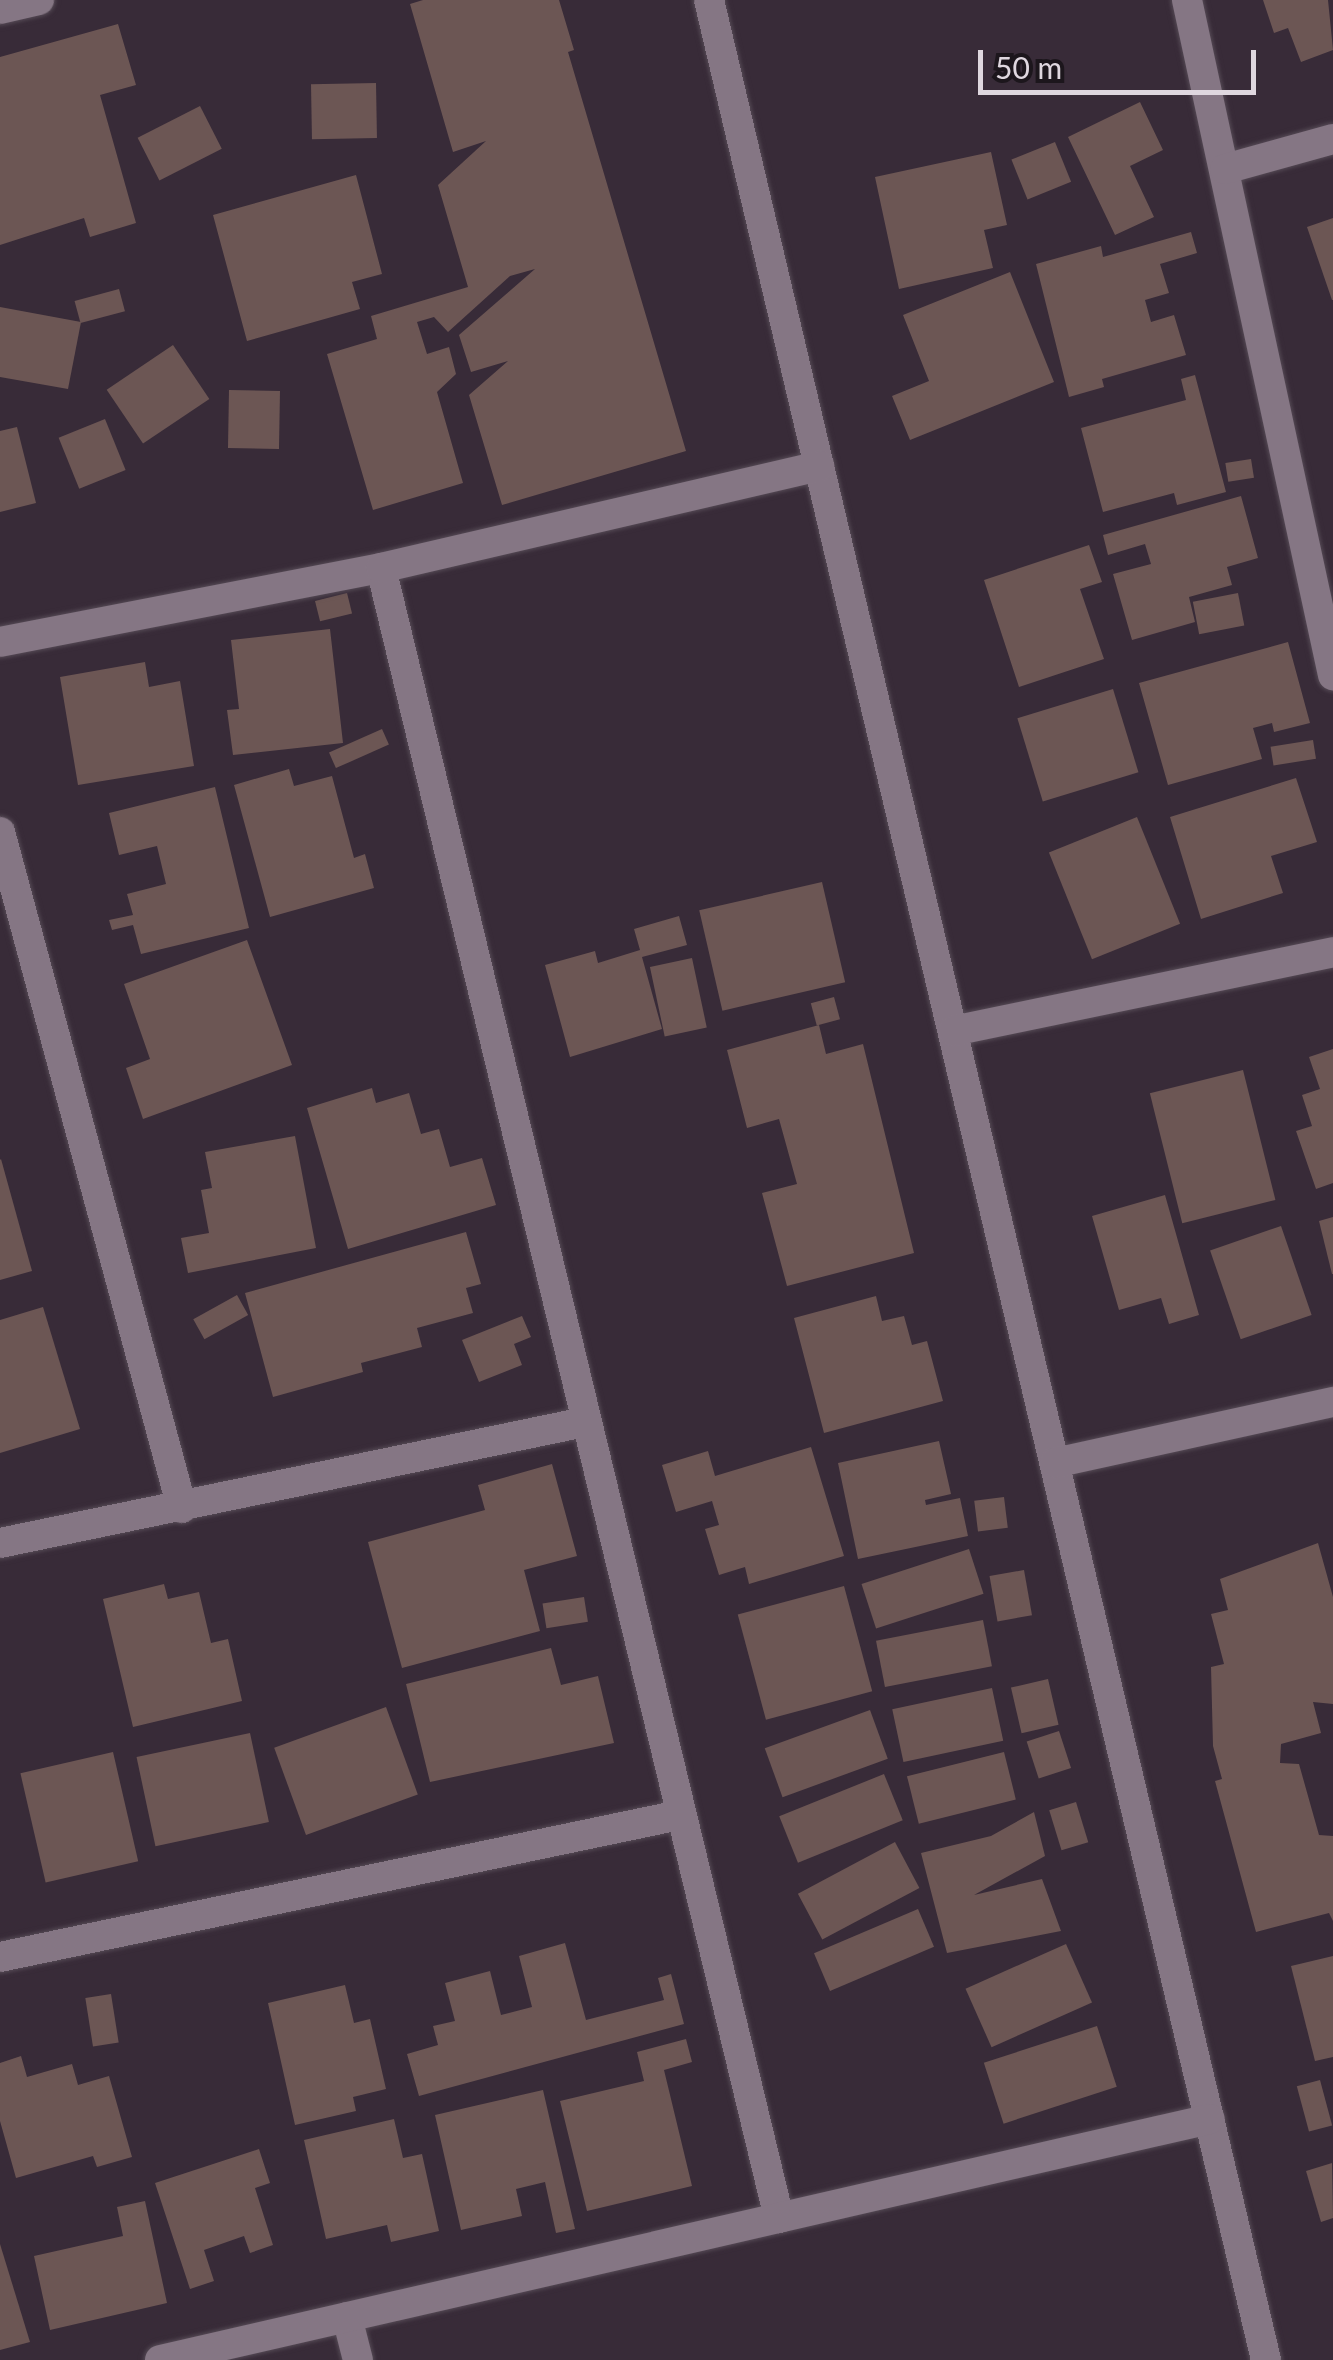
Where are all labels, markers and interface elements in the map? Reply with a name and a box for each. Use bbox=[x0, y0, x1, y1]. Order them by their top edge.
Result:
scale bar bbox=[983, 30, 1260, 92]
text: 50 m bbox=[995, 49, 1062, 85]

